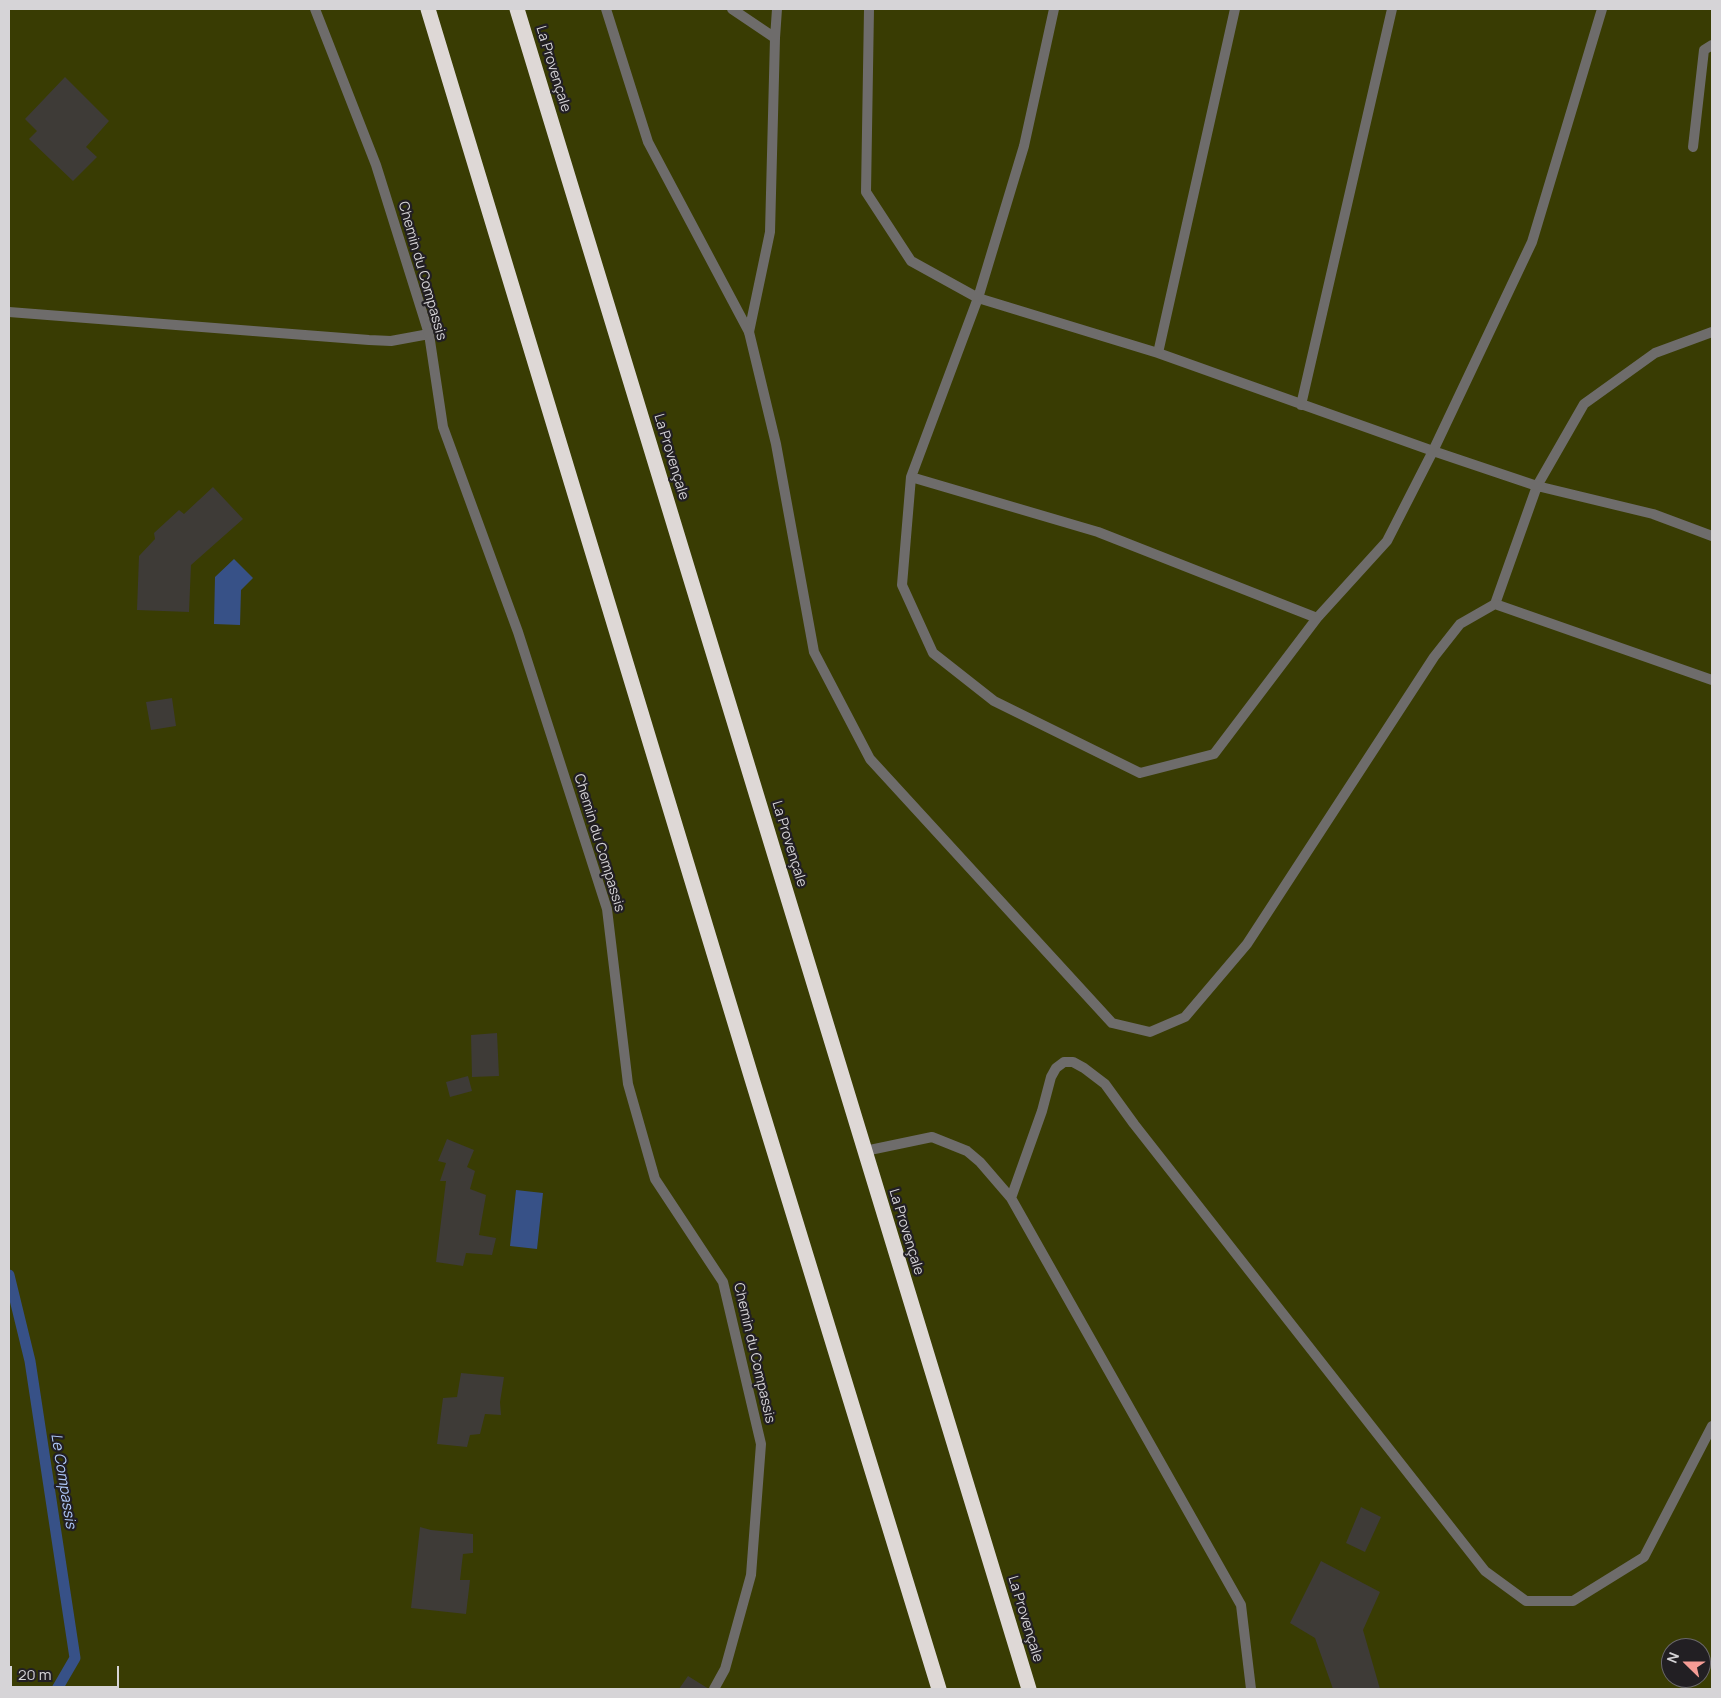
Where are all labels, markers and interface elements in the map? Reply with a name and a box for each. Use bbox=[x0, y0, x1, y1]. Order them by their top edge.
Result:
street label: La Provençale bbox=[532, 24, 574, 114]
street label: Chemin du Compassis bbox=[394, 200, 450, 342]
street label: La Provençale bbox=[650, 412, 692, 502]
street label: Chemin du Compassis bbox=[570, 772, 628, 914]
street label: La Provençale bbox=[768, 799, 810, 889]
street label: La Provençale bbox=[885, 1187, 927, 1277]
street label: Chemin du Compassis bbox=[730, 1281, 778, 1425]
water label: Le Compassis bbox=[47, 1432, 79, 1530]
street label: La Provençale bbox=[1004, 1574, 1046, 1664]
north arrow bbox=[1661, 1638, 1711, 1688]
text: N bbox=[1662, 1649, 1683, 1666]
scale bar bbox=[12, 1656, 121, 1688]
text: 20 m bbox=[18, 1664, 51, 1685]

